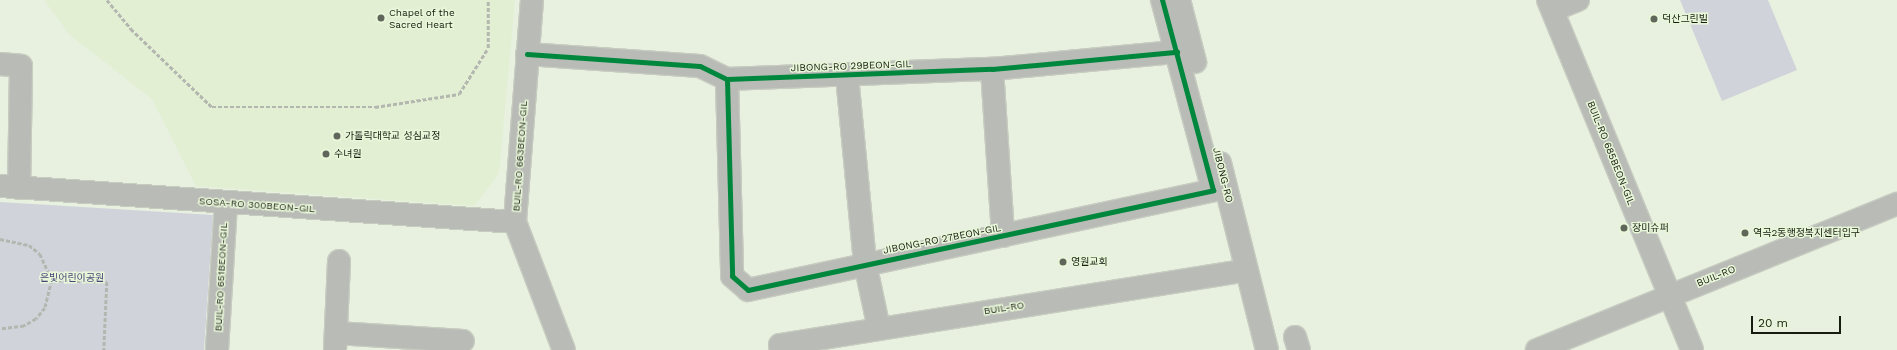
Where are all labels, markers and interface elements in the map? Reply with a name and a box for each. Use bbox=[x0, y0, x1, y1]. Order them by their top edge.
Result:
place label: Chapel of the Sacred Heart bbox=[389, 6, 456, 30]
marker: Chapel of the Sacred Heart bbox=[376, 13, 386, 23]
place label: 덕산그린빌 bbox=[1662, 13, 1708, 25]
marker: 덕산그린빌 bbox=[1649, 14, 1659, 24]
street label: JIBONG-RO 29BEON-GIL bbox=[791, 58, 911, 74]
street label: BUIL-RO 685BEON-GIL bbox=[1585, 99, 1637, 207]
street label: BUIL-RO 663BEON-GIL bbox=[510, 100, 530, 212]
place label: 가톨릭대학교 성심교정 bbox=[345, 130, 440, 142]
marker: 가톨릭대학교 성심교정 bbox=[332, 131, 342, 141]
street label: JIBONG-RO bbox=[1210, 146, 1236, 204]
place label: 수녀원 bbox=[334, 148, 362, 160]
marker: 수녀원 bbox=[321, 149, 331, 159]
street label: SOSA-RO 300BEON-GIL bbox=[199, 195, 315, 215]
street label: BUIL-RO 651BEON-GIL bbox=[212, 222, 230, 332]
street label: JIBONG-RO 27BEON-GIL bbox=[882, 222, 1002, 256]
place label: 장미슈퍼 bbox=[1632, 222, 1669, 234]
marker: 장미슈퍼 bbox=[1619, 223, 1629, 233]
place label: 역곡2동행정복지센터입구 bbox=[1753, 227, 1860, 239]
marker: 역곡2동행정복지센터입구 bbox=[1740, 228, 1750, 238]
place label: 영원교회 bbox=[1071, 256, 1108, 268]
marker: 영원교회 bbox=[1058, 257, 1068, 267]
street label: BUIL-RO bbox=[1695, 263, 1737, 289]
park label: 은빛어린이공원 bbox=[40, 272, 104, 284]
street label: BUIL-RO bbox=[983, 299, 1025, 317]
scale bar bbox=[1753, 308, 1843, 334]
text: 20 m bbox=[1758, 316, 1788, 330]

